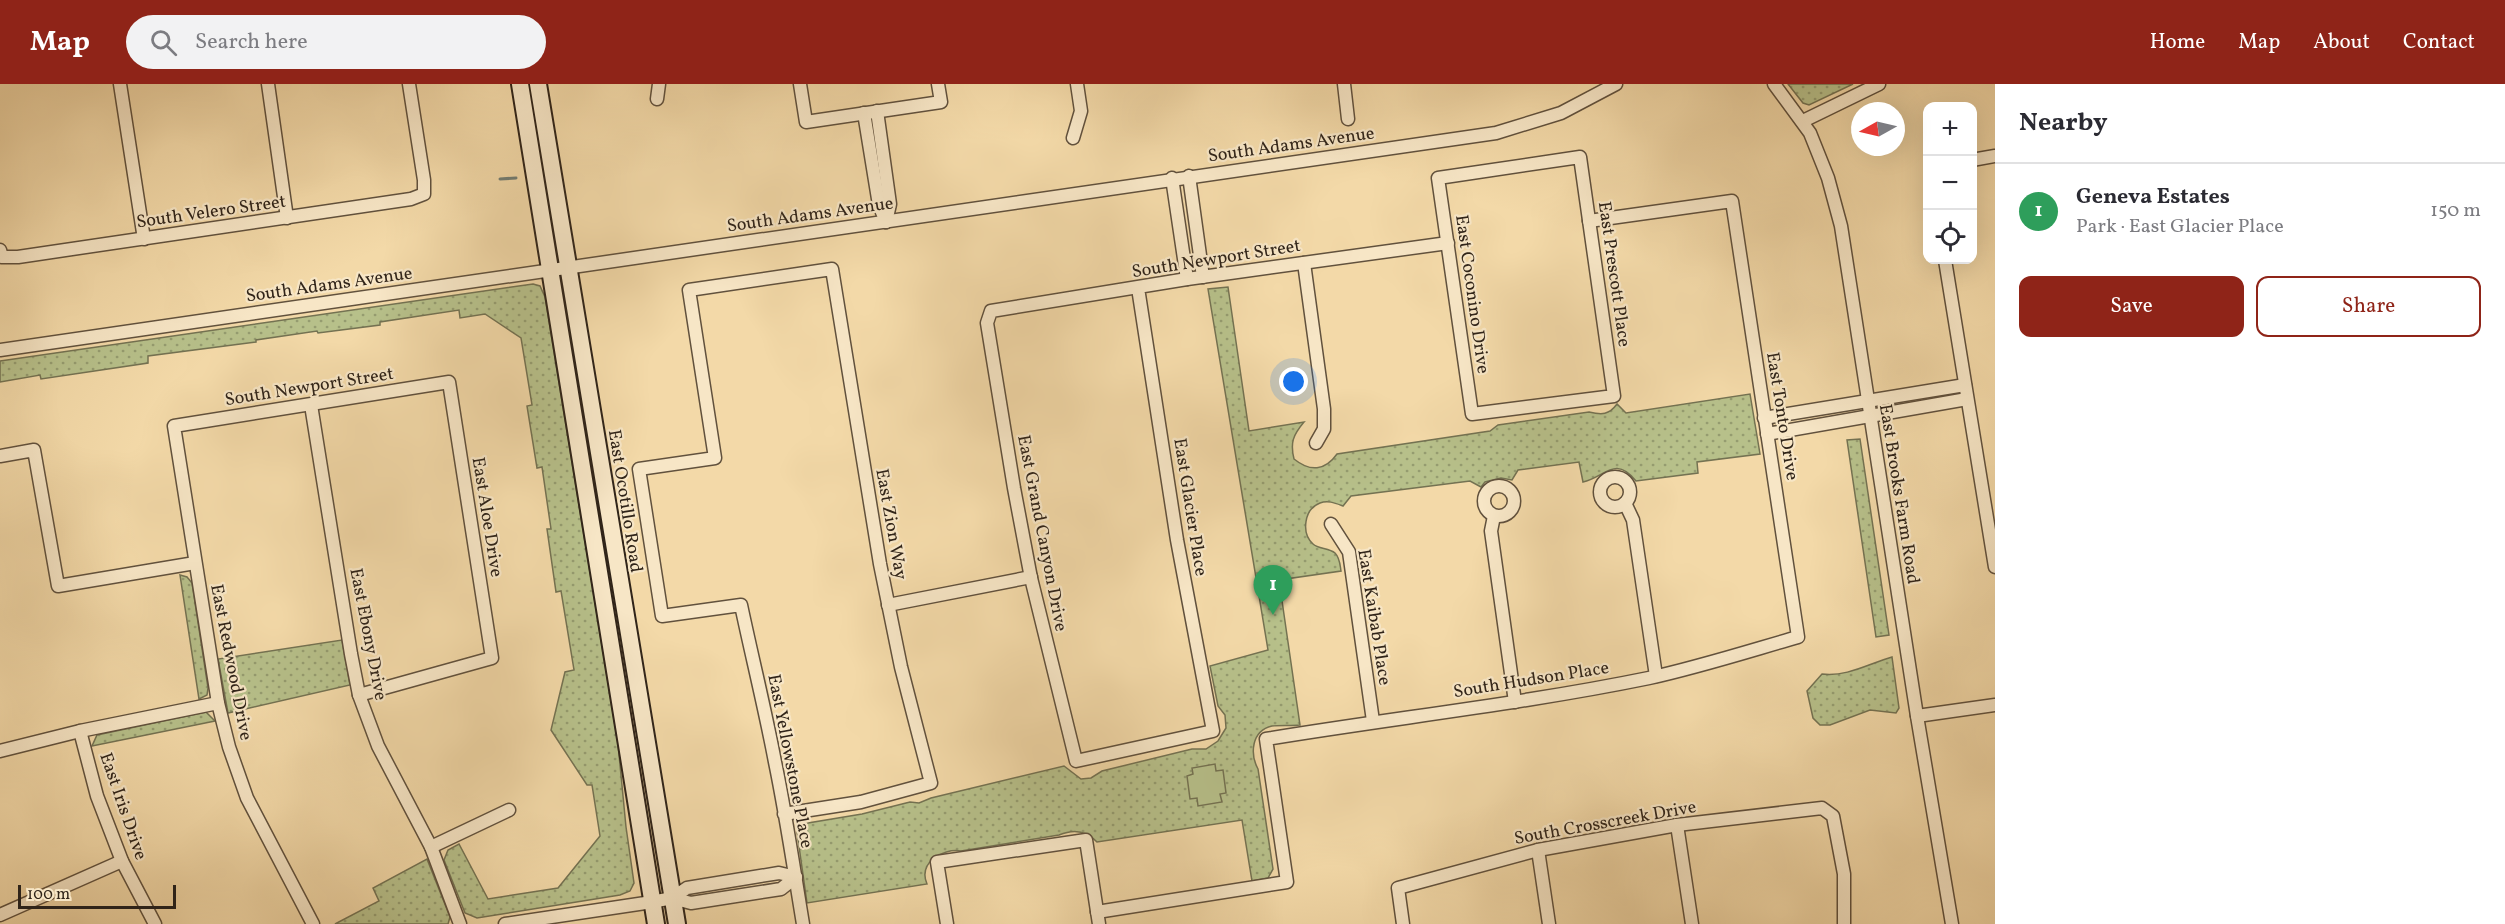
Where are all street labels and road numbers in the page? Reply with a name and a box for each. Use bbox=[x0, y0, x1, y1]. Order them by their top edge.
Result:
street label: South Adams Avenue bbox=[1206, 121, 1376, 170]
street label: South Velero Street bbox=[135, 190, 288, 235]
street label: South Adams Avenue bbox=[725, 191, 895, 240]
street label: East Prescott Place bbox=[1591, 200, 1636, 349]
street label: East Coconino Drive bbox=[1448, 213, 1495, 375]
street label: South Newport Street bbox=[1130, 234, 1302, 285]
street label: South Adams Avenue bbox=[244, 261, 414, 310]
street label: East Tonto Drive bbox=[1759, 350, 1804, 482]
street label: South Newport Street bbox=[223, 362, 395, 413]
street label: East Brooks Farm Road bbox=[1872, 402, 1925, 586]
street label: East Ocotillo Road bbox=[601, 428, 648, 575]
street label: East Grand Canyon Drive bbox=[1010, 433, 1073, 634]
street label: East Glacier Place bbox=[1166, 436, 1213, 578]
street label: East Aloe Drive bbox=[465, 455, 508, 579]
street label: East Zion Way bbox=[868, 467, 913, 582]
street label: East Kaibab Place bbox=[1350, 547, 1397, 687]
street label: East Ebony Drive bbox=[342, 566, 393, 703]
street label: East Redwood Drive bbox=[203, 582, 258, 743]
street label: South Hudson Place bbox=[1452, 656, 1611, 705]
street label: East Yellowstone Place bbox=[760, 672, 819, 850]
street label: East Iris Drive bbox=[93, 749, 153, 864]
street label: South Crosscreek Drive bbox=[1512, 795, 1698, 852]

